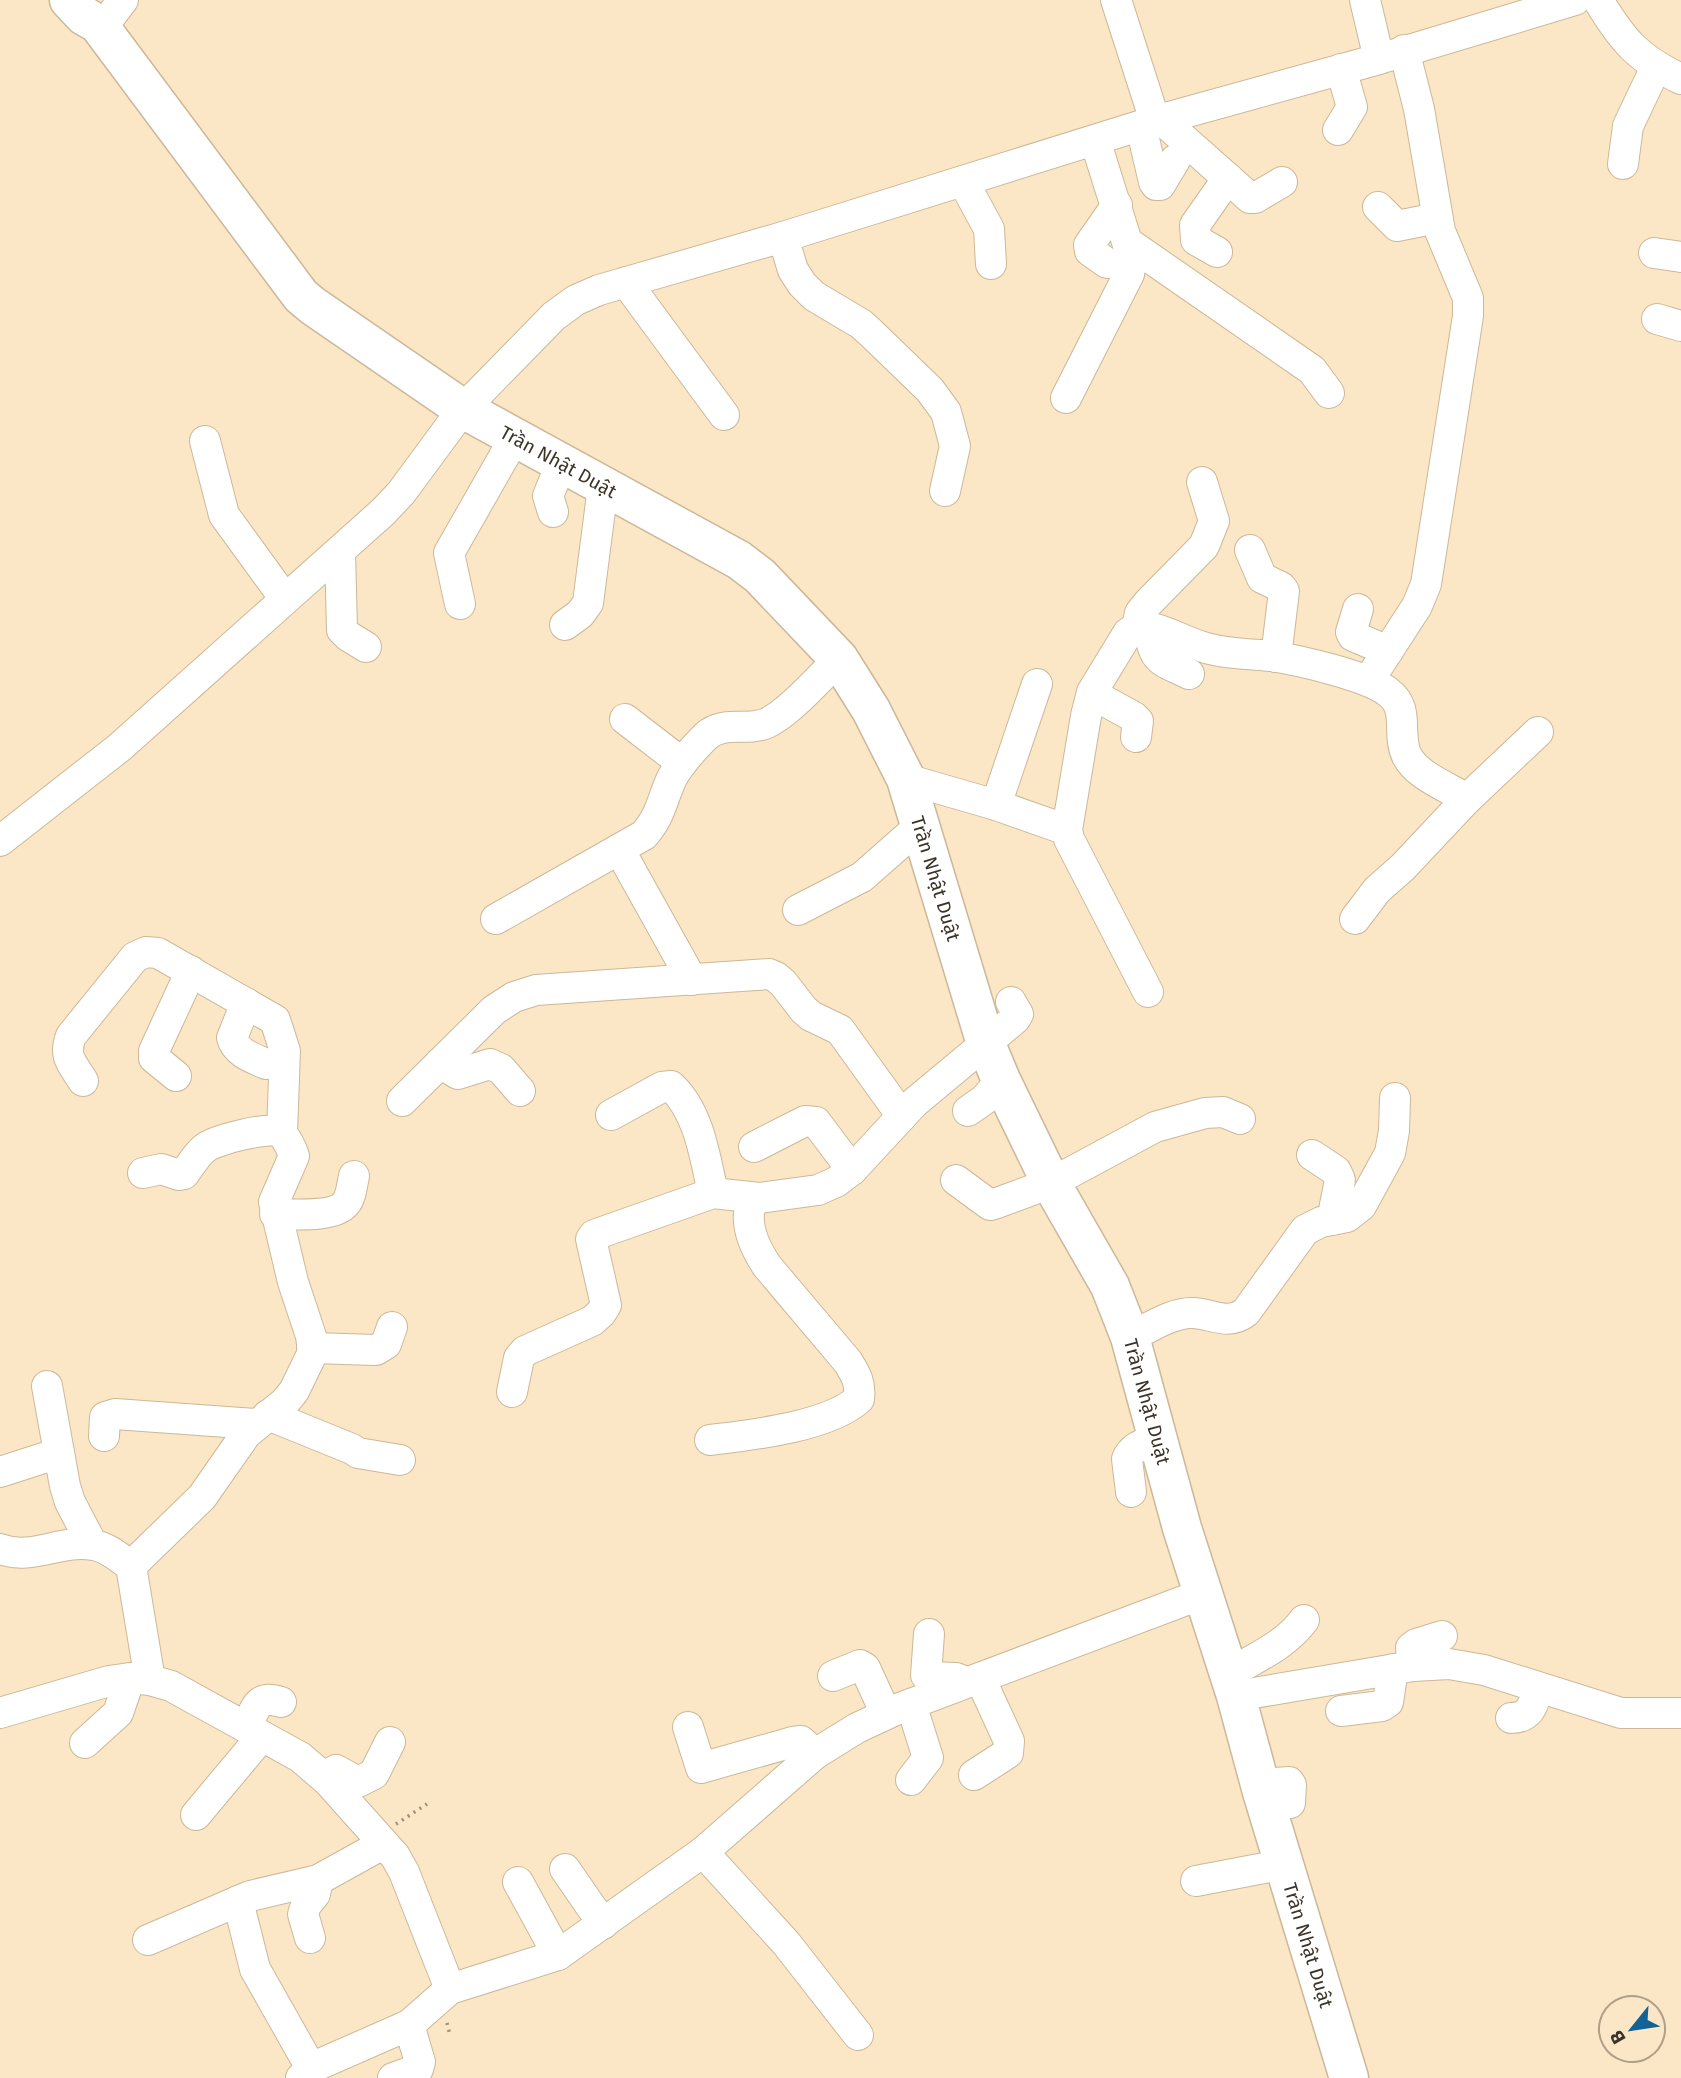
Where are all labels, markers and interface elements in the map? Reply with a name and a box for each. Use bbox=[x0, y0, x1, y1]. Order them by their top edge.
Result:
street label: Trần Nhật Duật bbox=[496, 420, 621, 502]
street label: Trần Nhật Duật bbox=[906, 813, 966, 944]
street label: Trần Nhật Duật bbox=[1120, 1336, 1176, 1467]
street label: Trần Nhật Duật bbox=[1279, 1880, 1338, 2011]
north arrow bbox=[1597, 1994, 1667, 2064]
text: B bbox=[1605, 2026, 1631, 2048]

